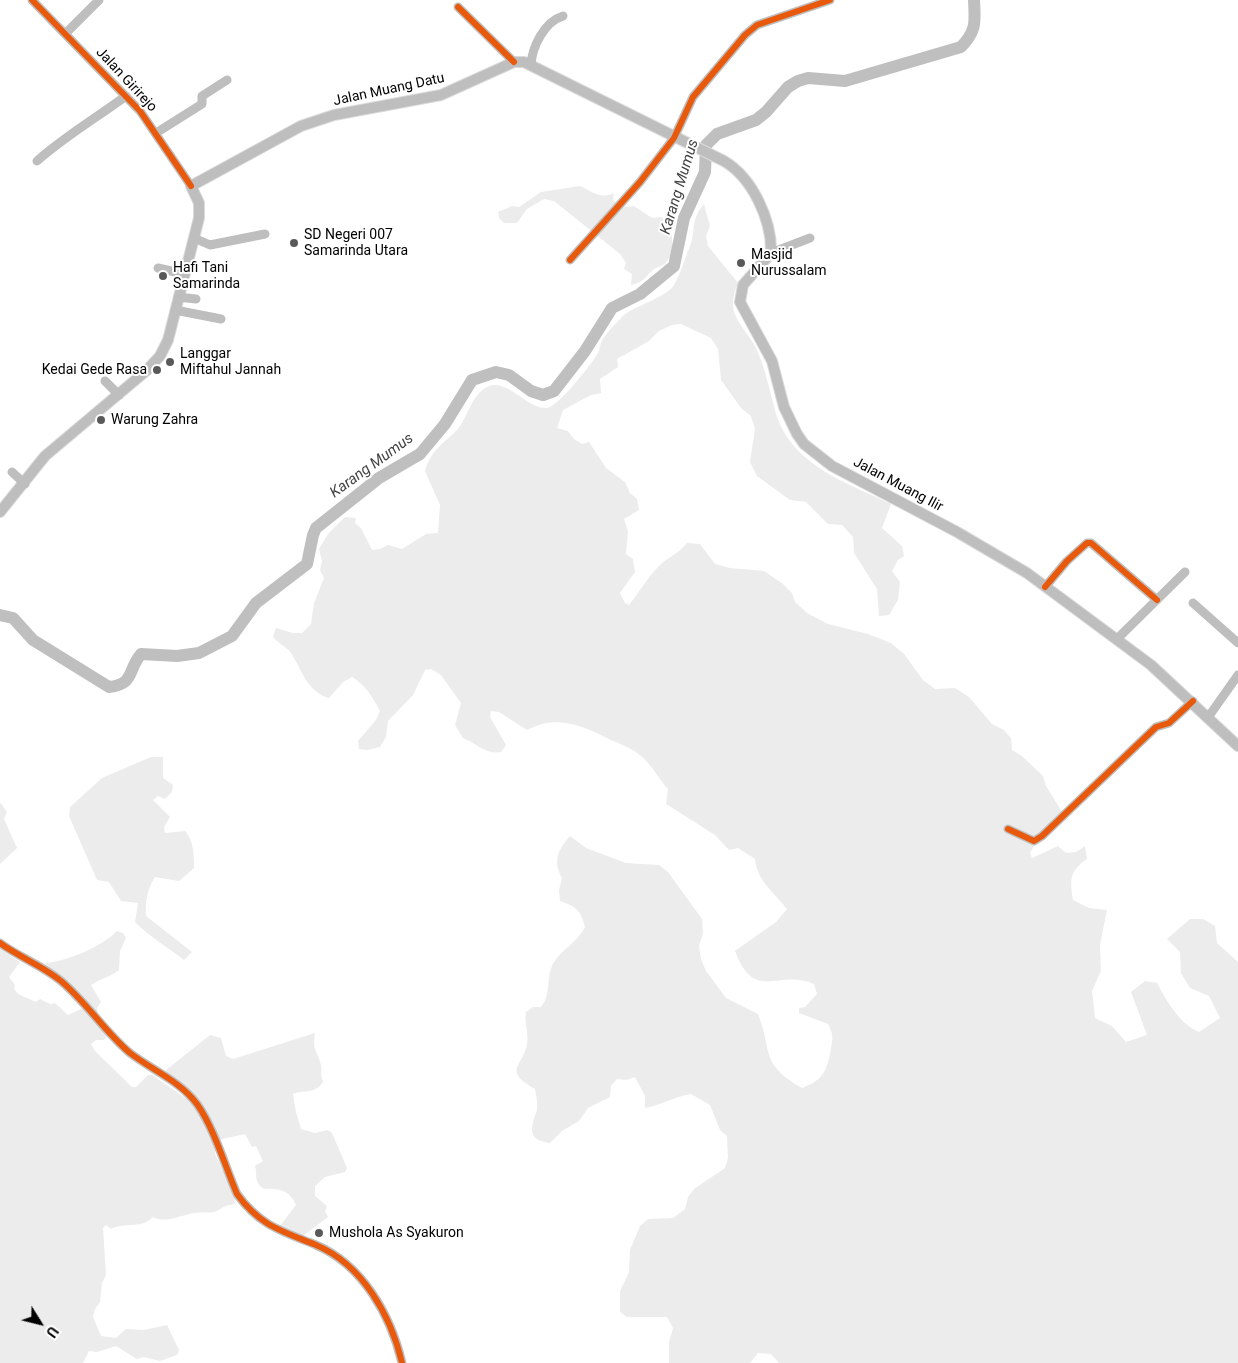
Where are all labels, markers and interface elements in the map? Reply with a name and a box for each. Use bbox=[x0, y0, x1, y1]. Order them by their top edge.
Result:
street label: Jalan Girirejo bbox=[92, 44, 160, 116]
street label: Jalan Muang Datu bbox=[332, 70, 446, 110]
water label: Karang Mumus bbox=[657, 137, 703, 237]
place label: SD Negeri 007 Samarinda Utara bbox=[304, 227, 408, 260]
marker: SD Negeri 007 Samarinda Utara bbox=[288, 237, 300, 249]
place label: Masjid Nurussalam bbox=[751, 247, 827, 280]
marker: Masjid Nurussalam bbox=[735, 257, 747, 269]
place label: Hafi Tani Samarinda bbox=[173, 260, 240, 292]
marker: Hafi Tani Samarinda bbox=[157, 270, 169, 282]
place label: Langgar Miftahul Jannah bbox=[180, 346, 281, 378]
marker: Langgar Miftahul Jannah bbox=[164, 356, 176, 368]
place label: Kedai Gede Rasa bbox=[42, 362, 147, 378]
marker: Kedai Gede Rasa bbox=[151, 364, 163, 376]
place label: Warung Zahra bbox=[111, 412, 198, 428]
marker: Warung Zahra bbox=[95, 414, 107, 426]
water label: Karang Mumus bbox=[327, 430, 417, 502]
street label: Jalan Muang Ilir bbox=[850, 454, 946, 516]
place label: Mushola As Syakuron bbox=[329, 1225, 464, 1241]
marker: Mushola As Syakuron bbox=[313, 1227, 325, 1239]
north arrow bbox=[15, 1298, 65, 1348]
text: U bbox=[43, 1323, 61, 1340]

